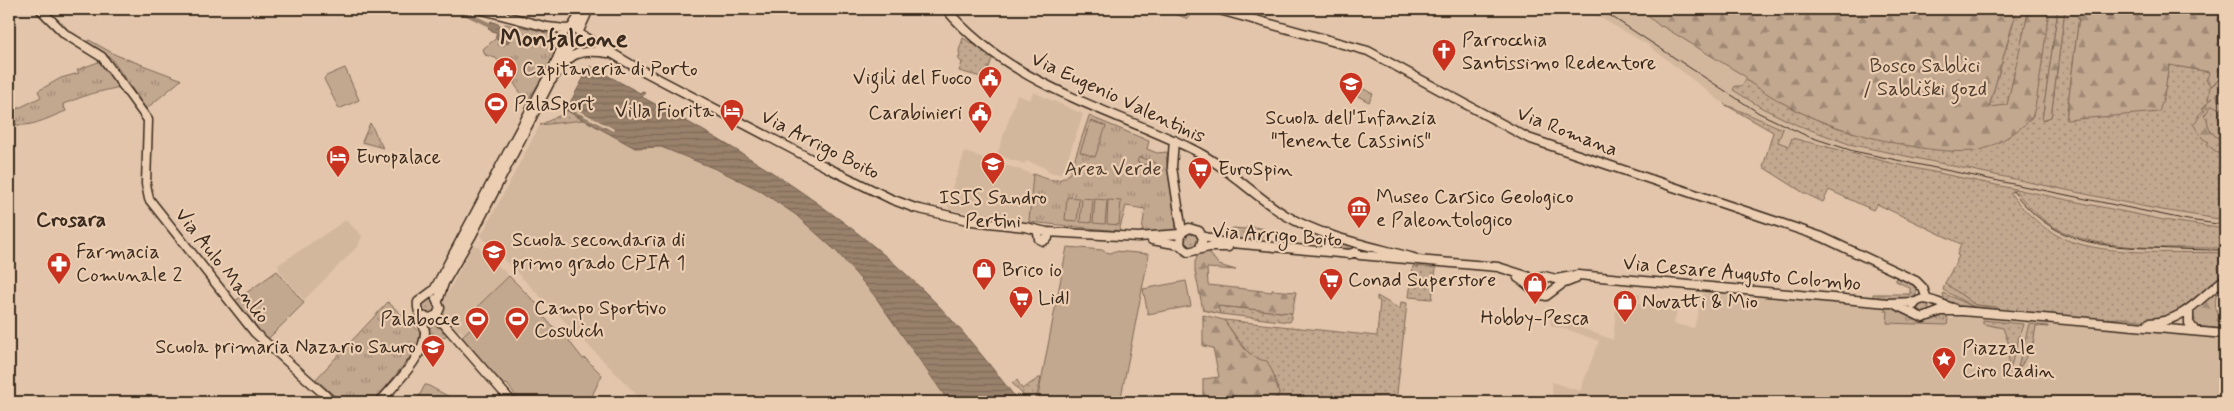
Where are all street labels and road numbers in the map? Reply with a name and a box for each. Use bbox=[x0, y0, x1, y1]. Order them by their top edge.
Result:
street label: Via Eugenio Valentinis bbox=[1026, 46, 1210, 150]
street label: Via Romana bbox=[1513, 100, 1621, 164]
street label: Via Arrigo Boito bbox=[755, 103, 884, 187]
street label: Via Aulo Manlio bbox=[168, 203, 276, 329]
street label: Via Arrigo Boito bbox=[1211, 218, 1343, 255]
street label: Via Cesare Augusto Colombo bbox=[1622, 250, 1862, 298]

